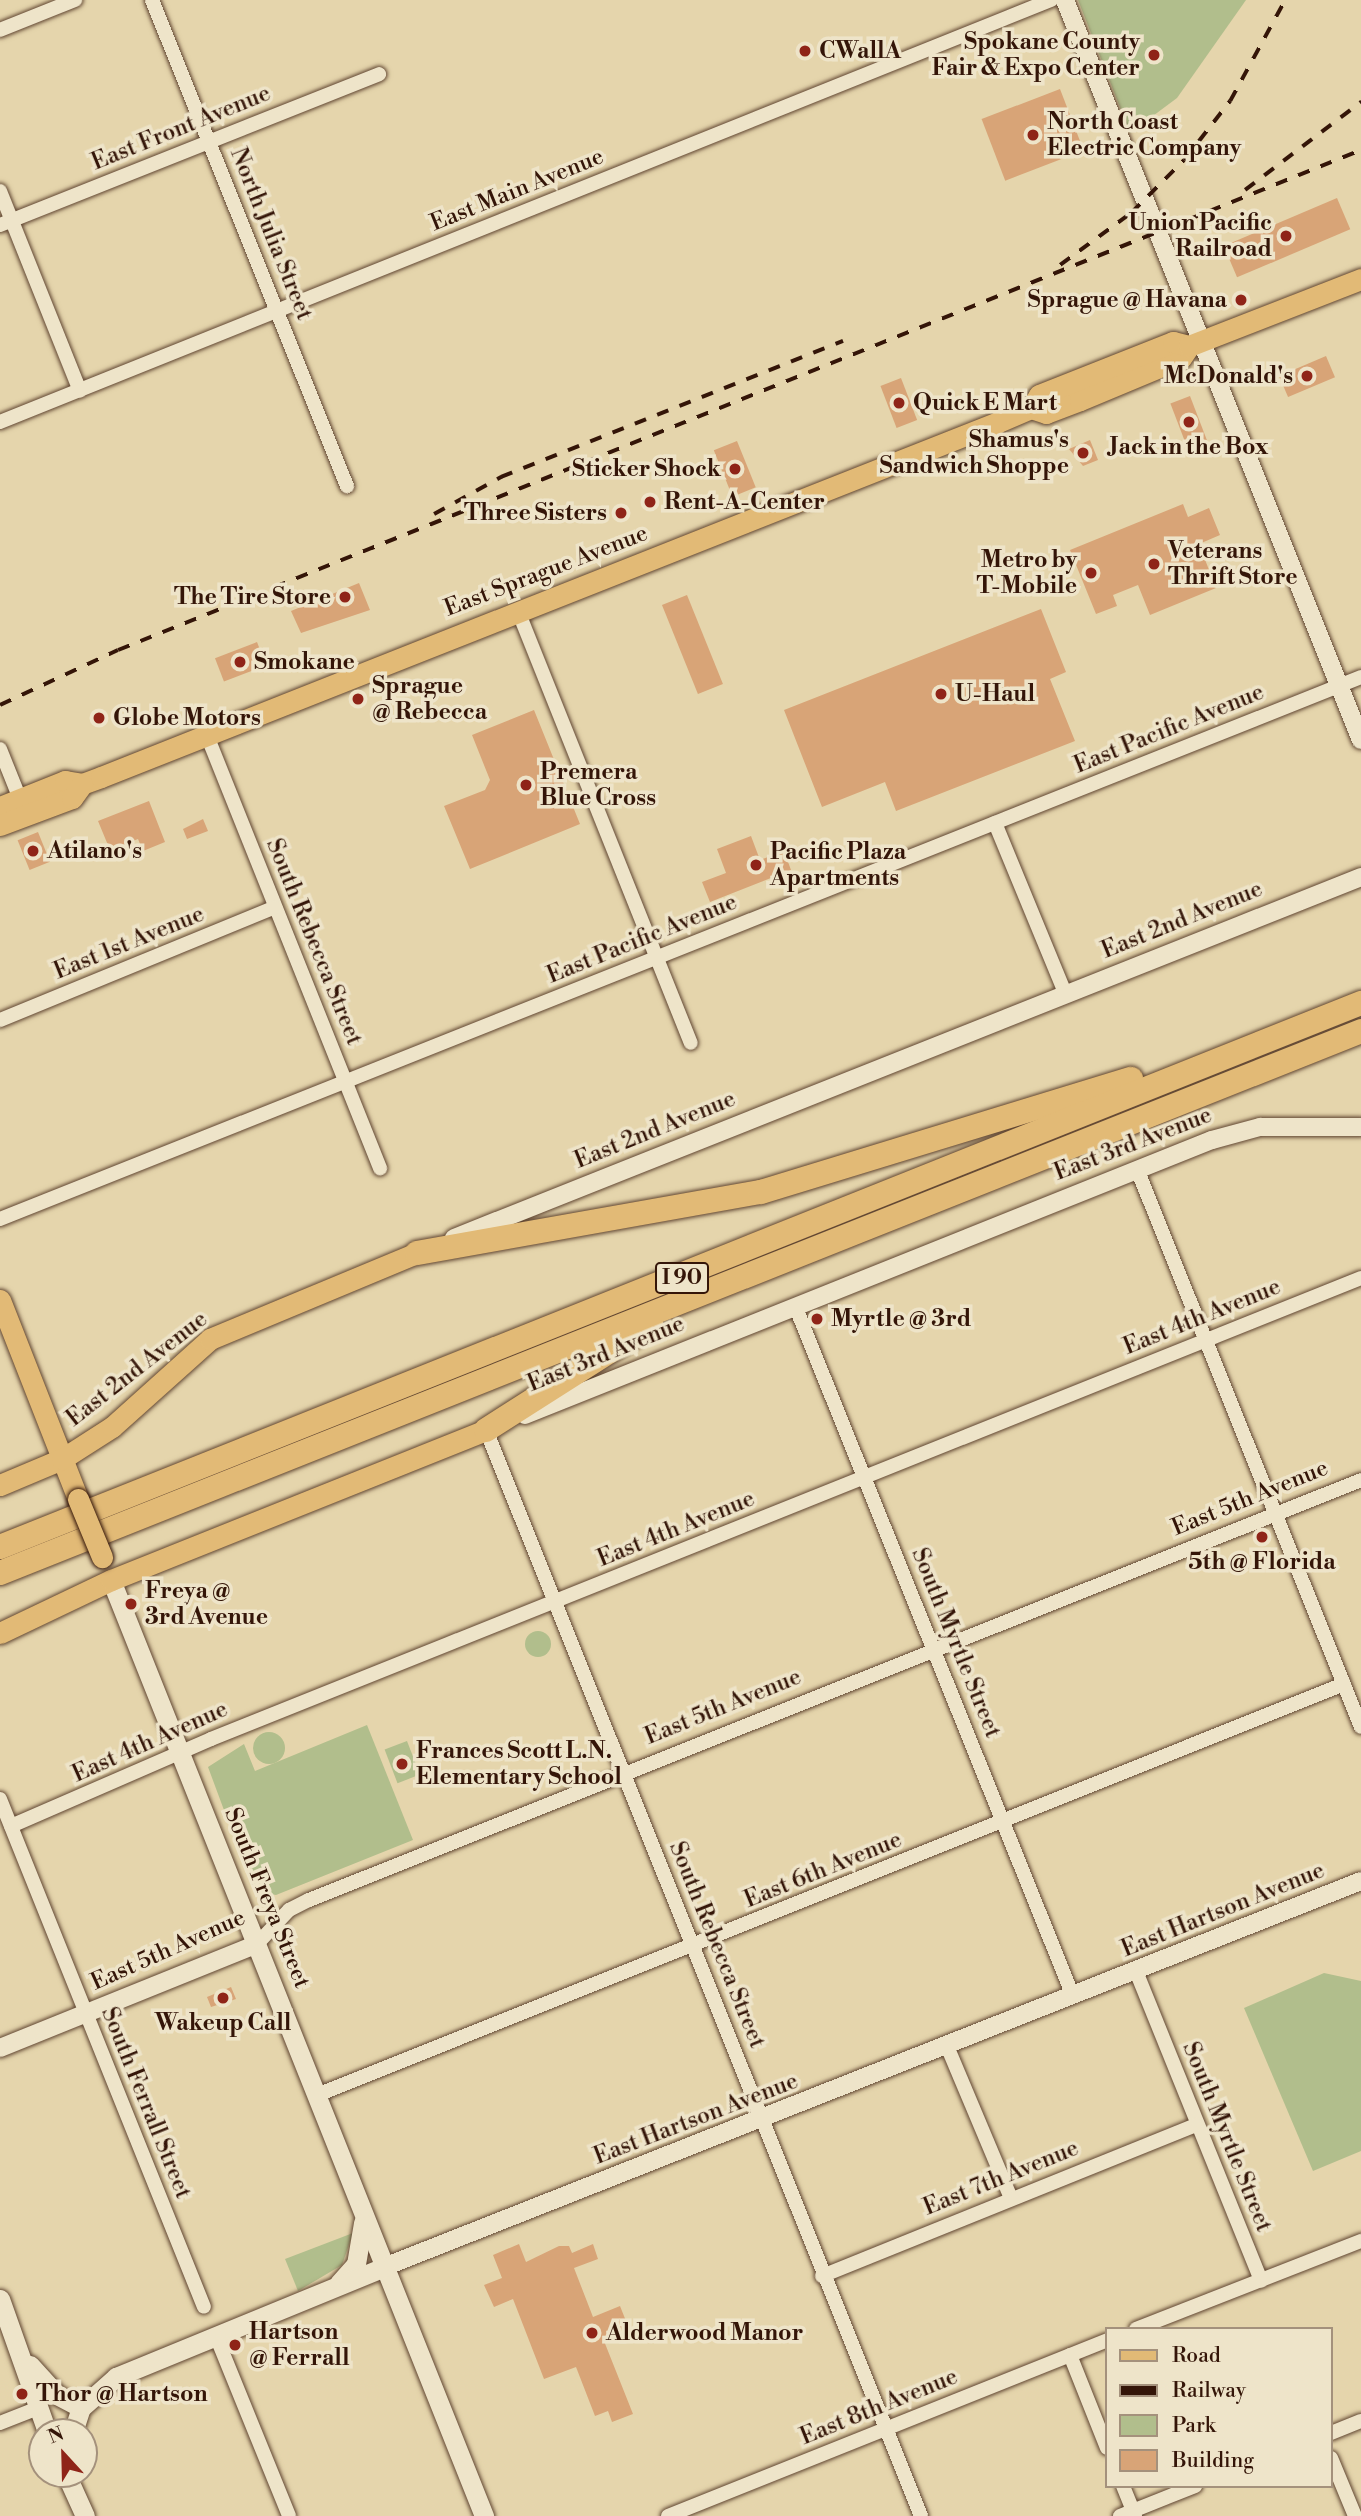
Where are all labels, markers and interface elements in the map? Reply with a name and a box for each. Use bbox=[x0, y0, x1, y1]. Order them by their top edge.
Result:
place label: Spokane County Fair & Expo Center bbox=[932, 28, 1140, 82]
place label: CWallA bbox=[819, 37, 901, 65]
marker: CWallA bbox=[797, 43, 813, 59]
marker: Spokane County Fair & Expo Center bbox=[1146, 47, 1162, 63]
street label: East Front Avenue bbox=[88, 80, 274, 176]
place label: North Coast Electric Company bbox=[1047, 108, 1241, 162]
marker: North Coast Electric Company bbox=[1025, 127, 1041, 143]
street label: East Main Avenue bbox=[426, 143, 608, 237]
street label: North Julia Street bbox=[224, 144, 318, 324]
place label: Union Pacific Railroad bbox=[1129, 209, 1272, 263]
marker: Union Pacific Railroad bbox=[1278, 228, 1294, 244]
place label: Sprague @ Havana bbox=[1028, 286, 1227, 314]
marker: Sprague @ Havana bbox=[1233, 292, 1249, 308]
place label: McDonald's bbox=[1164, 362, 1293, 390]
marker: McDonald's bbox=[1299, 368, 1315, 384]
place label: Quick E Mart bbox=[913, 389, 1057, 417]
marker: Quick E Mart bbox=[891, 395, 907, 411]
marker: Jack in the Box bbox=[1181, 414, 1197, 430]
place label: Shamus's Sandwich Shoppe bbox=[880, 426, 1069, 480]
place label: Jack in the Box bbox=[1110, 433, 1268, 461]
marker: Shamus's Sandwich Shoppe bbox=[1075, 445, 1091, 461]
place label: Sticker Shock bbox=[572, 455, 721, 483]
marker: Sticker Shock bbox=[727, 461, 743, 477]
place label: Rent-A-Center bbox=[664, 488, 825, 516]
marker: Rent-A-Center bbox=[642, 494, 658, 510]
place label: Three Sisters bbox=[464, 499, 607, 527]
marker: Three Sisters bbox=[613, 505, 629, 521]
street label: East Sprague Avenue bbox=[440, 519, 652, 623]
place label: Veterans Thrift Store bbox=[1168, 537, 1298, 591]
place label: Metro by T-Mobile bbox=[976, 546, 1077, 600]
marker: Veterans Thrift Store bbox=[1146, 556, 1162, 572]
marker: Metro by T-Mobile bbox=[1083, 565, 1099, 581]
place label: The Tire Store bbox=[174, 583, 331, 611]
marker: The Tire Store bbox=[337, 589, 353, 605]
place label: Smokane bbox=[254, 648, 355, 676]
marker: Smokane bbox=[232, 654, 248, 670]
place label: Sprague @ Rebecca bbox=[372, 672, 487, 726]
street label: East Pacific Avenue bbox=[1070, 678, 1268, 780]
place label: U-Haul bbox=[955, 680, 1035, 708]
marker: U-Haul bbox=[933, 686, 949, 702]
marker: Sprague @ Rebecca bbox=[350, 691, 366, 707]
place label: Globe Motors bbox=[113, 704, 261, 732]
marker: Globe Motors bbox=[91, 710, 107, 726]
place label: Premera Blue Cross bbox=[540, 758, 656, 812]
marker: Premera Blue Cross bbox=[518, 777, 534, 793]
street label: South Rebecca Street bbox=[260, 835, 368, 1049]
place label: Atilano's bbox=[47, 837, 142, 865]
place label: Pacific Plaza Apartments bbox=[770, 838, 906, 892]
marker: Atilano's bbox=[25, 843, 41, 859]
marker: Pacific Plaza Apartments bbox=[748, 857, 764, 873]
street label: East 2nd Avenue bbox=[1098, 875, 1266, 965]
street label: East Pacific Avenue bbox=[543, 888, 741, 990]
street label: East 1st Avenue bbox=[50, 900, 208, 986]
street label: East 2nd Avenue bbox=[571, 1085, 739, 1175]
street label: East 3rd Avenue bbox=[1050, 1101, 1216, 1187]
road number: I 90 bbox=[654, 1260, 710, 1296]
street label: East 4th Avenue bbox=[1119, 1273, 1285, 1361]
street label: East 2nd Avenue bbox=[61, 1305, 213, 1433]
place label: Myrtle @ 3rd bbox=[831, 1305, 971, 1333]
street label: East 3rd Avenue bbox=[524, 1310, 688, 1398]
marker: Myrtle @ 3rd bbox=[809, 1311, 825, 1327]
street label: East 5th Avenue bbox=[1168, 1454, 1332, 1542]
street label: East 4th Avenue bbox=[593, 1485, 759, 1573]
marker: 5th @ Florida bbox=[1254, 1529, 1270, 1545]
street label: South Myrtle Street bbox=[905, 1544, 1007, 1742]
place label: 5th @ Florida bbox=[1188, 1548, 1336, 1576]
place label: Freya @ 3rd Avenue bbox=[145, 1577, 268, 1631]
marker: Freya @ 3rd Avenue bbox=[123, 1596, 139, 1612]
street label: East 5th Avenue bbox=[641, 1663, 805, 1751]
street label: East 4th Avenue bbox=[68, 1695, 232, 1789]
place label: Frances Scott L.N. Elementary School bbox=[416, 1737, 622, 1791]
marker: Frances Scott L.N. Elementary School bbox=[394, 1756, 410, 1772]
street label: South Freya Street bbox=[218, 1804, 316, 1992]
street label: East 6th Avenue bbox=[740, 1826, 906, 1914]
street label: South Rebecca Street bbox=[663, 1838, 771, 2052]
street label: East Hartson Avenue bbox=[1117, 1857, 1329, 1963]
street label: East 5th Avenue bbox=[87, 1904, 249, 1996]
marker: Wakeup Call bbox=[215, 1990, 231, 2006]
street label: South Ferrall Street bbox=[95, 2003, 197, 2203]
place label: Wakeup Call bbox=[155, 2009, 291, 2037]
street label: South Myrtle Street bbox=[1176, 2038, 1278, 2236]
street label: East Hartson Avenue bbox=[590, 2067, 802, 2171]
street label: East 7th Avenue bbox=[919, 2134, 1083, 2222]
place label: Hartson @ Ferrall bbox=[249, 2318, 349, 2372]
place label: Alderwood Manor bbox=[606, 2319, 803, 2347]
marker: Alderwood Manor bbox=[584, 2325, 600, 2341]
legend bbox=[1106, 2327, 1333, 2488]
marker: Hartson @ Ferrall bbox=[227, 2337, 243, 2353]
text: Road bbox=[1172, 2343, 1221, 2369]
street label: East 8th Avenue bbox=[796, 2363, 962, 2451]
text: Railway bbox=[1172, 2378, 1246, 2404]
place label: Thor @ Hartson bbox=[36, 2380, 208, 2408]
marker: Thor @ Hartson bbox=[14, 2386, 30, 2402]
text: Park bbox=[1172, 2413, 1216, 2439]
north arrow bbox=[28, 2418, 98, 2488]
text: N bbox=[44, 2421, 67, 2449]
text: Building bbox=[1172, 2448, 1254, 2474]

